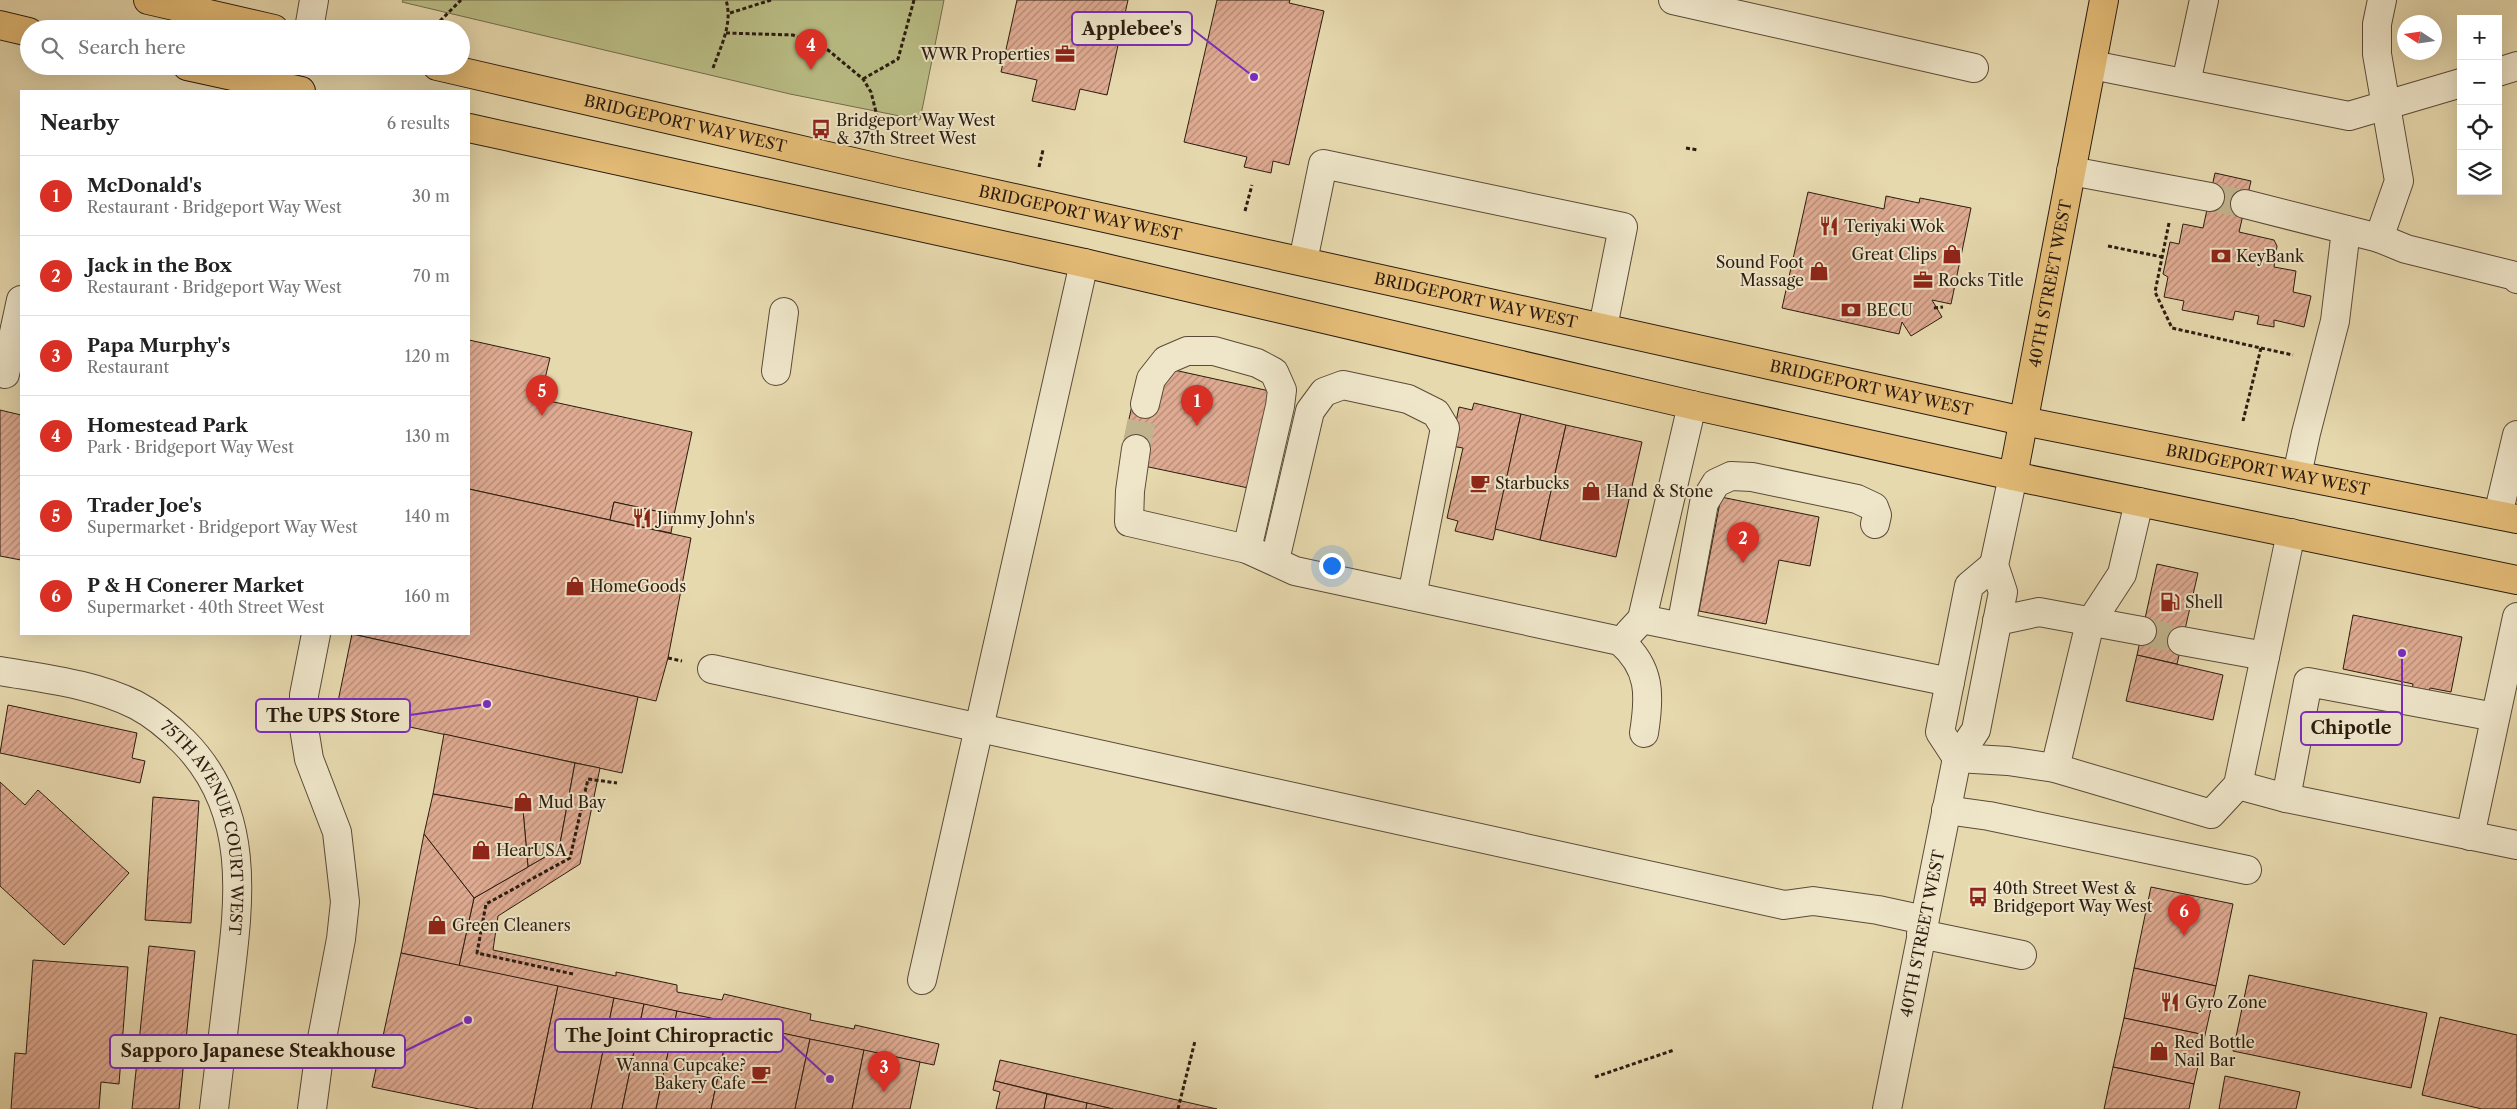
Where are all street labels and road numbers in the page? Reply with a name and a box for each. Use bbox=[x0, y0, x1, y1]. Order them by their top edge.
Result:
street label: BRIDGEPORT WAY WEST bbox=[582, 90, 789, 156]
street label: BRIDGEPORT WAY WEST bbox=[977, 181, 1184, 245]
street label: 40TH STREET WEST bbox=[2024, 198, 2076, 369]
street label: BRIDGEPORT WAY WEST bbox=[1372, 268, 1579, 332]
street label: BRIDGEPORT WAY WEST bbox=[1768, 355, 1975, 420]
street label: BRIDGEPORT WAY WEST bbox=[2164, 440, 2372, 500]
street label: 75TH AVENUE COURT WEST bbox=[157, 716, 247, 936]
street label: 40TH STREET WEST bbox=[1896, 848, 1948, 1019]

